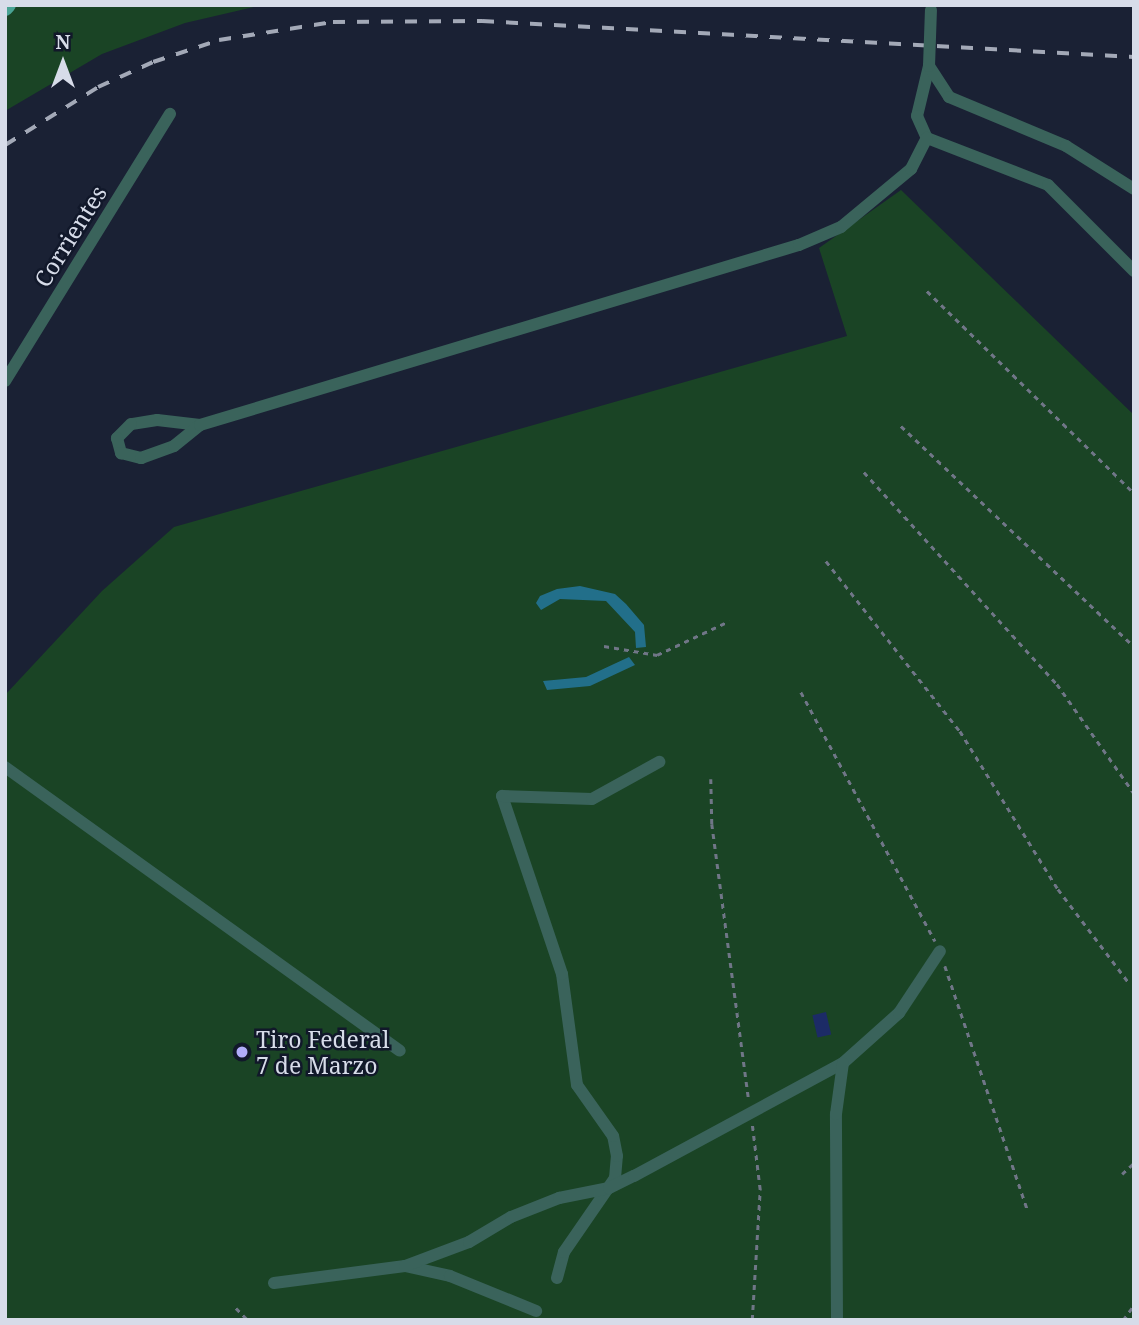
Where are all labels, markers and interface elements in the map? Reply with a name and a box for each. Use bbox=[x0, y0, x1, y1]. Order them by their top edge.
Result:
north arrow bbox=[28, 28, 98, 98]
text: N bbox=[56, 29, 70, 55]
street label: Corrientes bbox=[28, 180, 112, 292]
place label: Tiro Federal 7 de Marzo bbox=[256, 1025, 389, 1079]
marker: Tiro Federal 7 de Marzo bbox=[234, 1044, 250, 1060]

